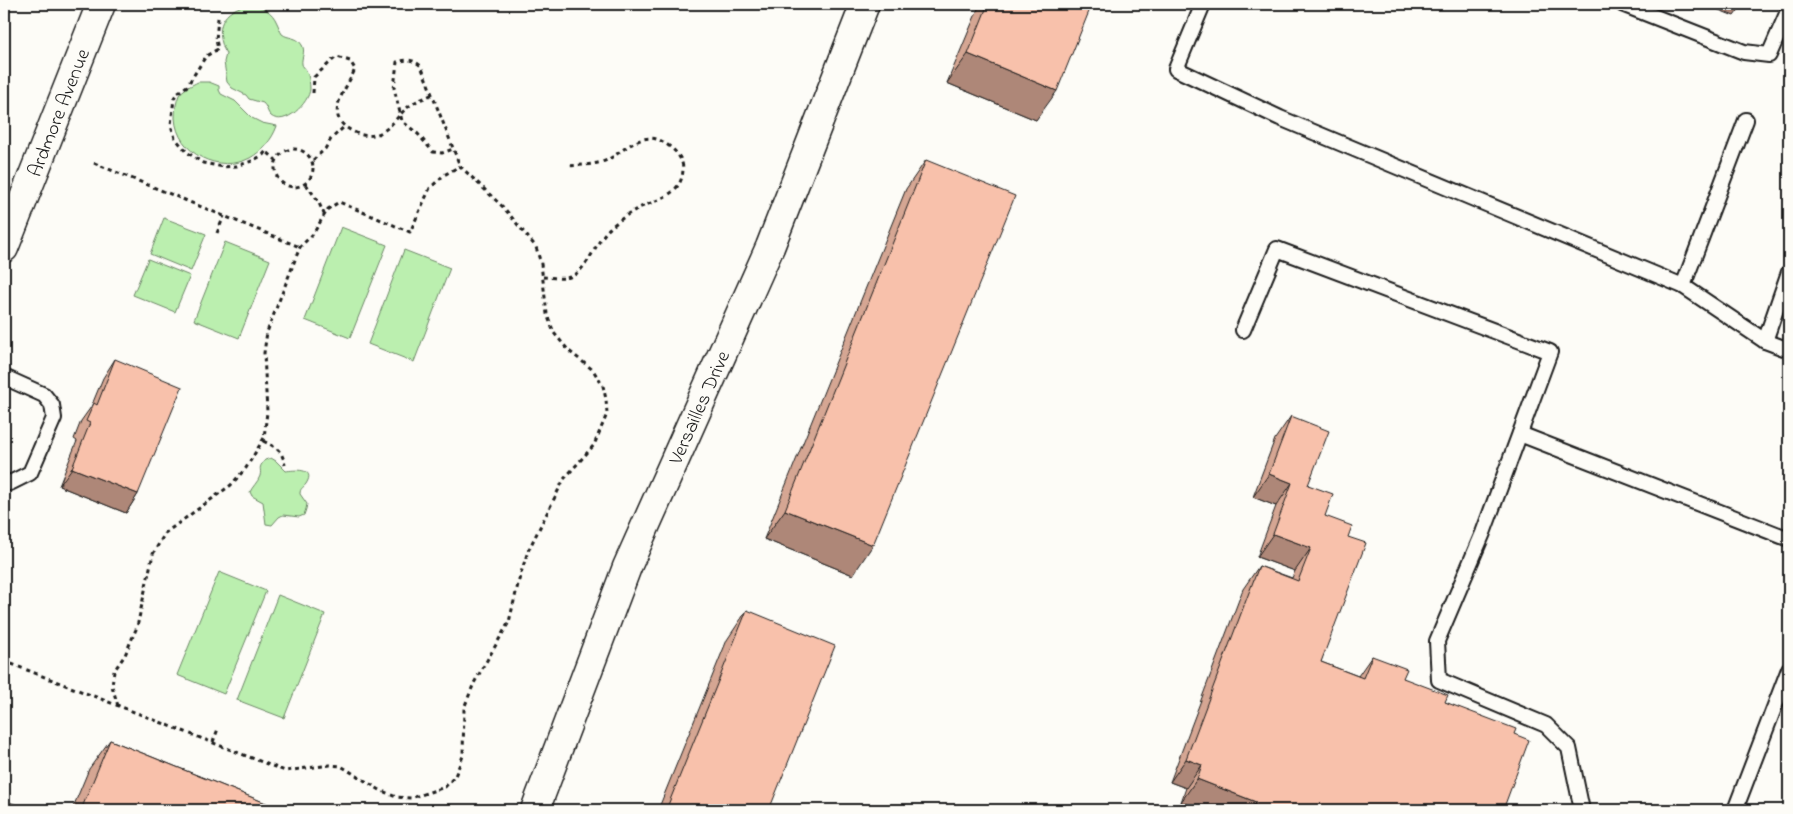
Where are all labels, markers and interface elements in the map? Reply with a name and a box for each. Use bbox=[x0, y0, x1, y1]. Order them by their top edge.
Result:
street label: Ardmore Avenue bbox=[22, 45, 99, 182]
street label: Versailles Drive bbox=[662, 347, 739, 471]

